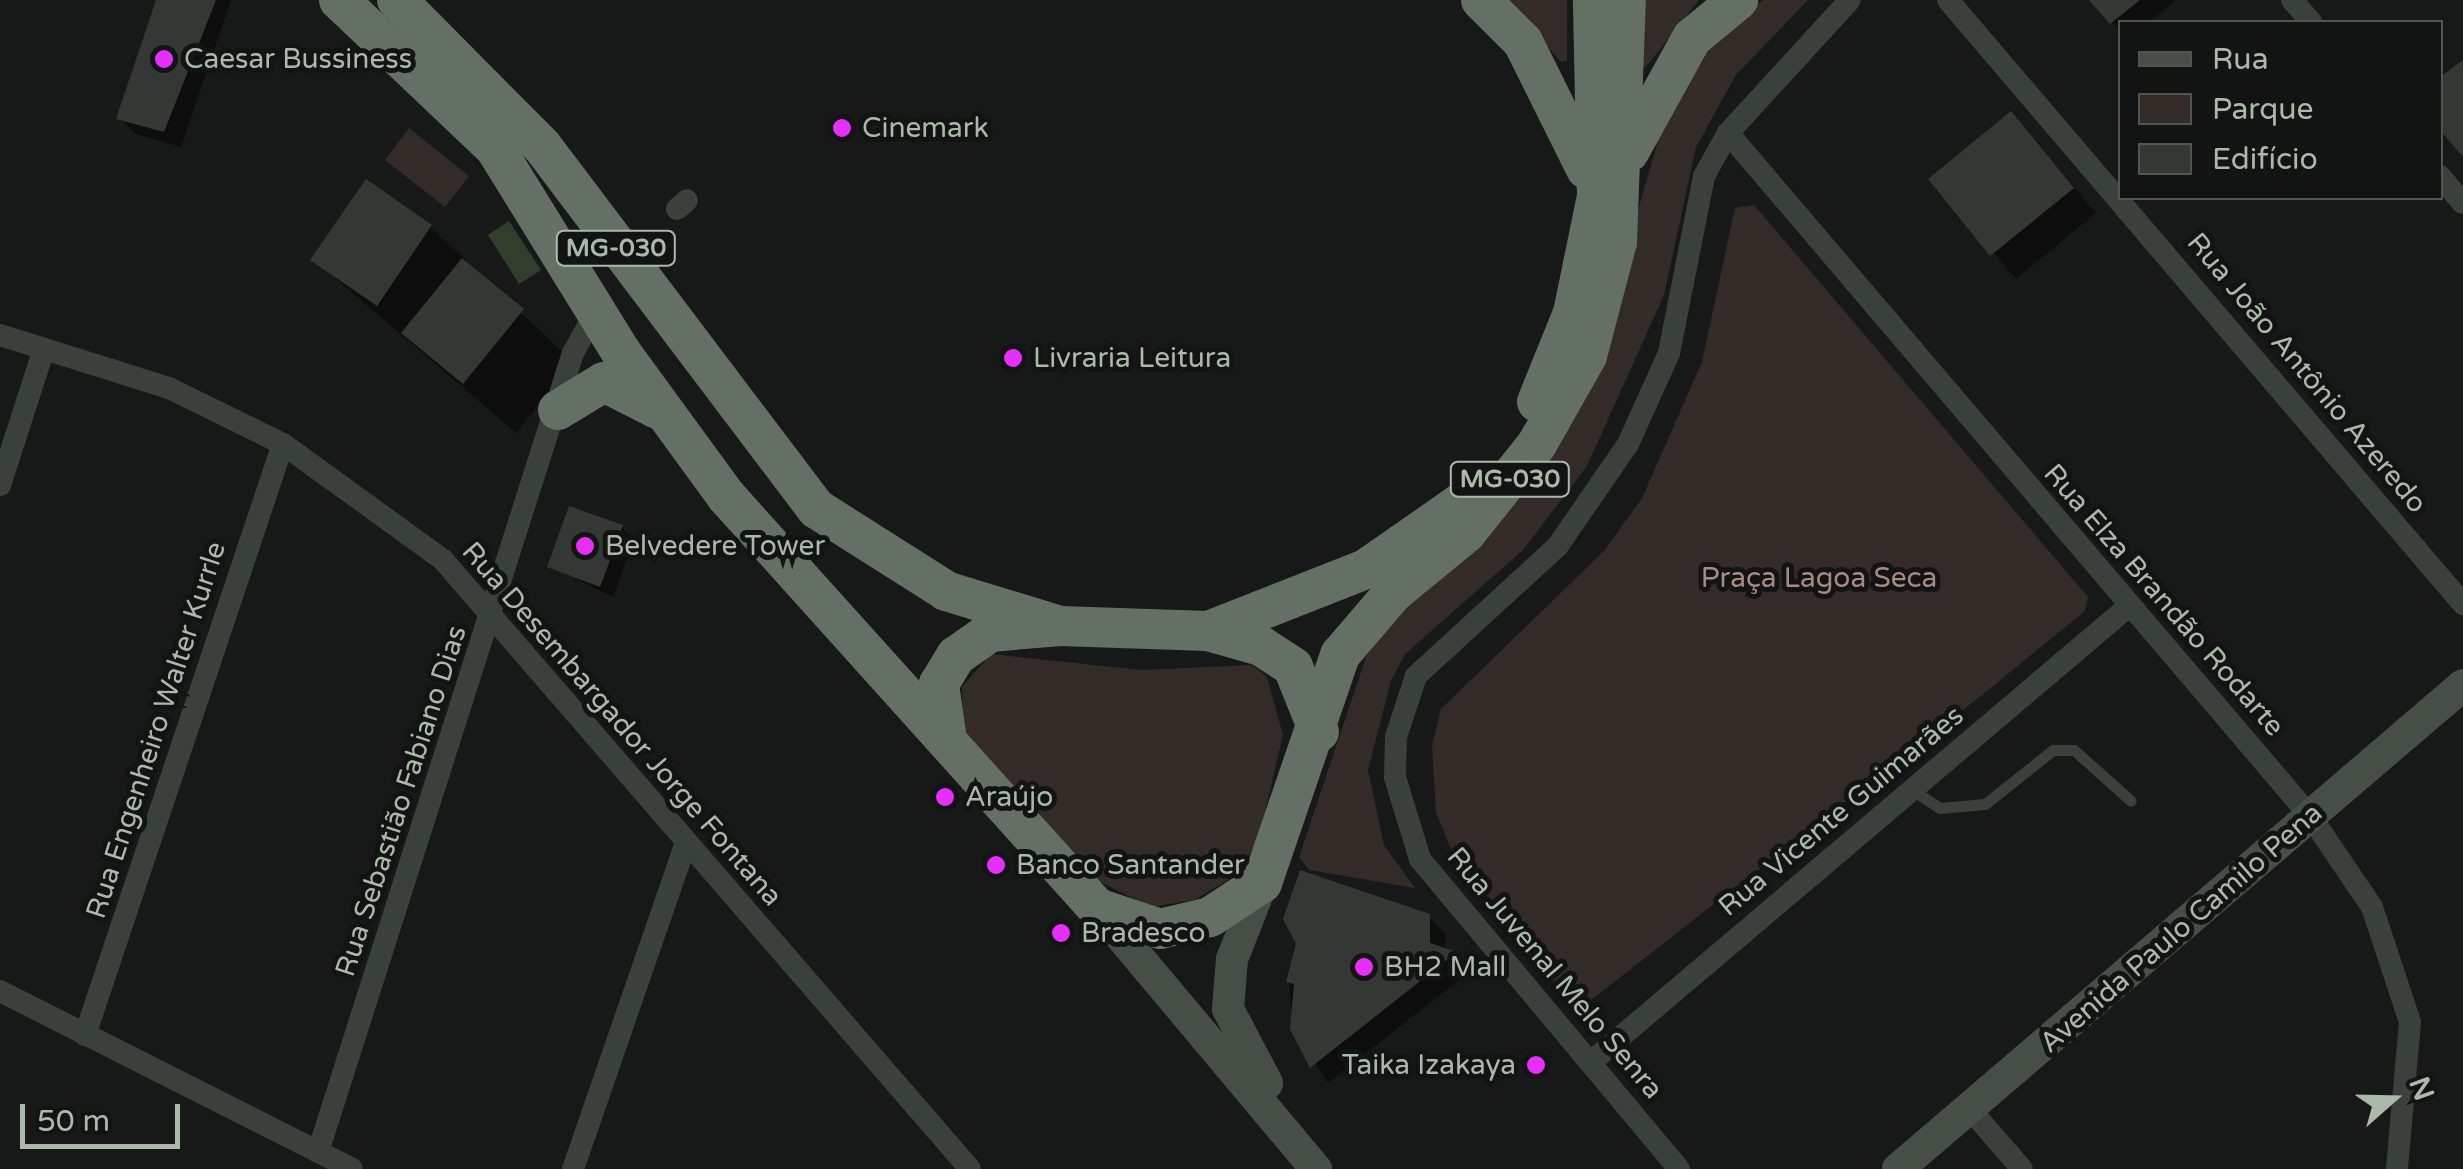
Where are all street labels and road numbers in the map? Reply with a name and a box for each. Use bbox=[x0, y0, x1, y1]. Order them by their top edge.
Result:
street label: Rua João Antônio Azeredo bbox=[2180, 226, 2434, 520]
road number: MG-030 bbox=[554, 228, 678, 268]
street label: Rua Elza Brandão Rodarte bbox=[2037, 457, 2291, 743]
road number: MG-030 bbox=[1448, 459, 1572, 499]
street label: Rua Desembargador Jorge Fontana bbox=[455, 535, 789, 913]
street label: Rua Engenheiro Walter Kurrle bbox=[79, 537, 233, 923]
street label: Rua Sebastião Fabiano Dias bbox=[328, 621, 474, 981]
street label: Rua Vicente Guimarães bbox=[1712, 699, 1970, 923]
street label: Avenida Paulo Camilo Pena bbox=[2033, 796, 2329, 1060]
street label: Rua Juvenal Melo Senra bbox=[1440, 840, 1670, 1106]

